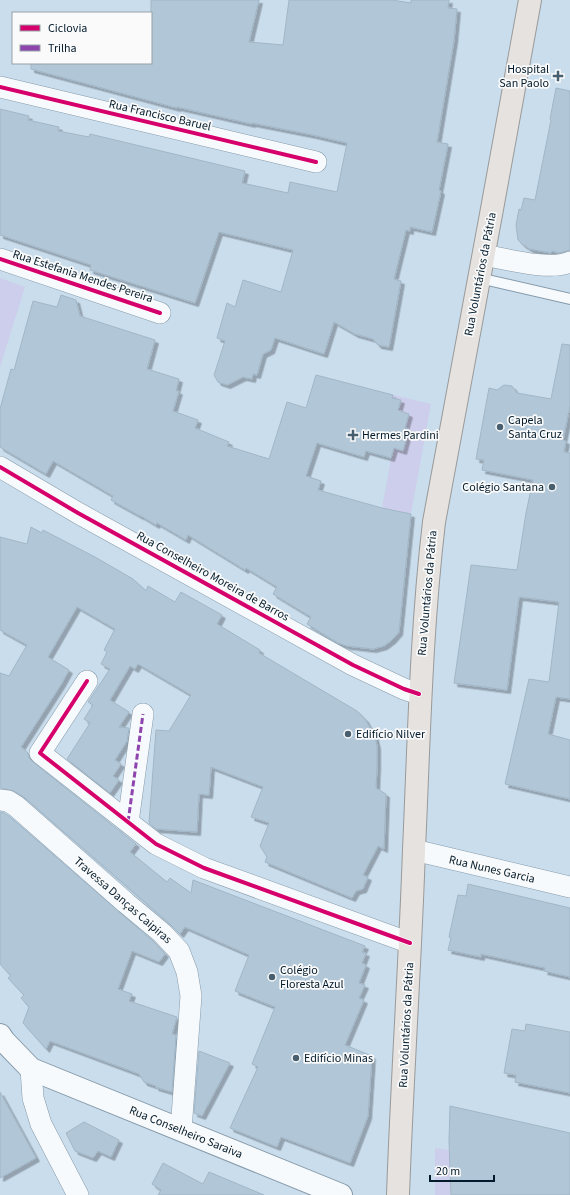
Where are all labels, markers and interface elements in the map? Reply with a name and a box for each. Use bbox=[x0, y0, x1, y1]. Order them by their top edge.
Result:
legend bbox=[12, 12, 152, 64]
text: Ciclovia bbox=[48, 20, 87, 37]
text: Trilha bbox=[48, 40, 77, 57]
place label: Hospital San Paolo bbox=[499, 61, 549, 92]
marker: Hospital San Paolo bbox=[552, 70, 564, 82]
street label: Rua Francisco Baruel bbox=[107, 95, 213, 136]
street label: Rua Voluntários da Pátria bbox=[460, 211, 501, 337]
street label: Rua Estefania Mendes Pereira bbox=[10, 246, 155, 307]
place label: Capela Santa Cruz bbox=[508, 412, 562, 443]
marker: Capela Santa Cruz bbox=[495, 422, 505, 432]
place label: Hermes Pardini bbox=[362, 427, 439, 444]
marker: Hermes Pardini bbox=[347, 429, 359, 441]
place label: Colégio Santana bbox=[462, 479, 544, 496]
marker: Colégio Santana bbox=[547, 482, 557, 492]
street label: Rua Conselheiro Moreira de Barros bbox=[133, 527, 292, 626]
street label: Rua Voluntários da Pátria bbox=[414, 530, 441, 656]
place label: Edifício Nilver bbox=[356, 726, 426, 743]
marker: Edifício Nilver bbox=[343, 729, 353, 739]
street label: Rua Nunes Garcia bbox=[447, 851, 537, 888]
street label: Travessa Danças Caipiras bbox=[70, 853, 175, 948]
place label: Colégio Floresta Azul bbox=[280, 962, 344, 993]
street label: Rua Voluntários da Pátria bbox=[395, 962, 418, 1088]
marker: Colégio Floresta Azul bbox=[267, 972, 277, 982]
place label: Edifício Minas bbox=[304, 1050, 373, 1067]
marker: Edifício Minas bbox=[291, 1053, 301, 1063]
street label: Rua Conselheiro Saraiva bbox=[127, 1102, 245, 1163]
scale bar bbox=[430, 1157, 494, 1183]
text: 20 m bbox=[436, 1163, 460, 1180]

